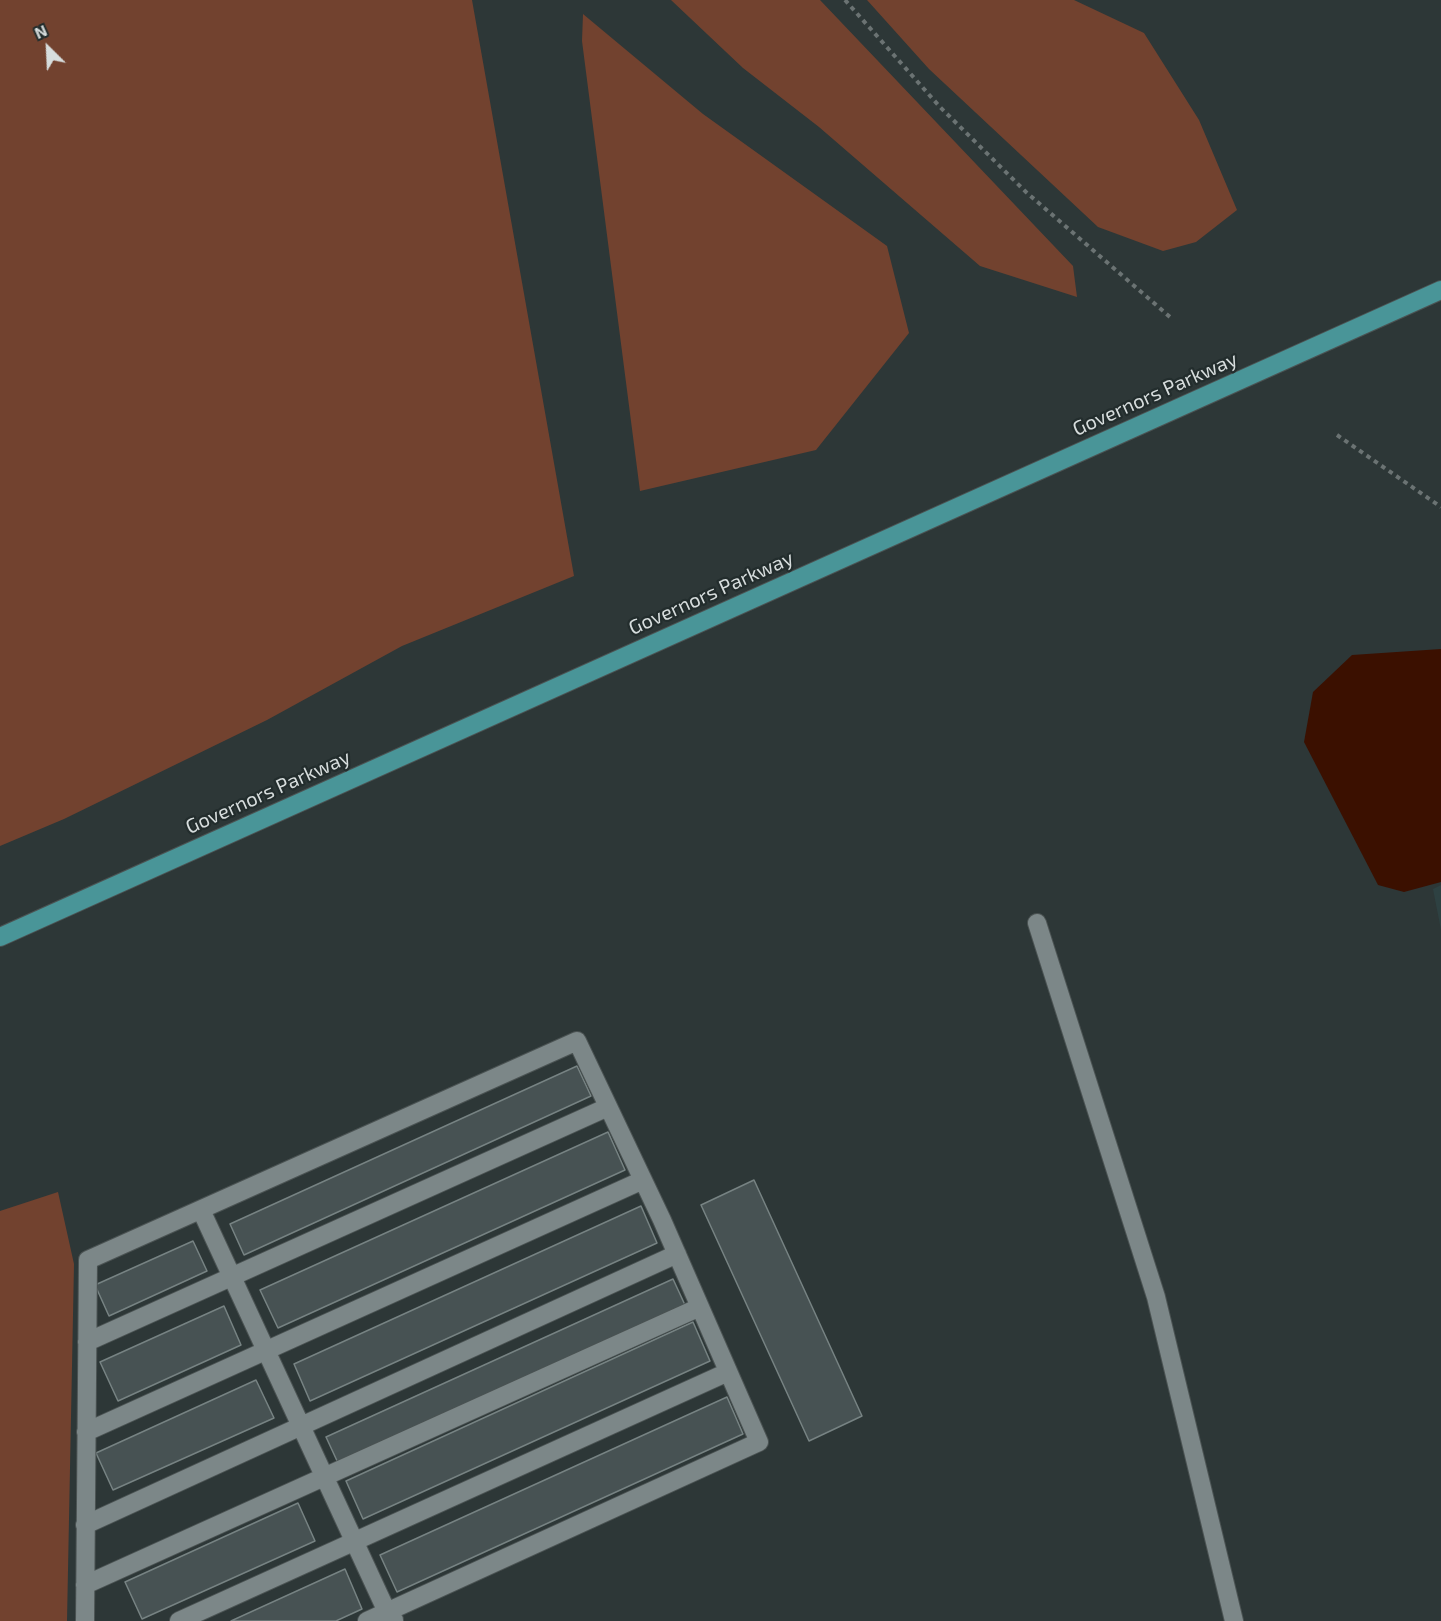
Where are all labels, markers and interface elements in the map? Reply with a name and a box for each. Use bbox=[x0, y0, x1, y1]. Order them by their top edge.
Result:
north arrow bbox=[18, 18, 78, 78]
text: N bbox=[31, 20, 50, 42]
street label: Governors Parkway bbox=[1069, 347, 1241, 441]
street label: Governors Parkway bbox=[625, 546, 797, 640]
street label: Governors Parkway bbox=[182, 745, 354, 839]

